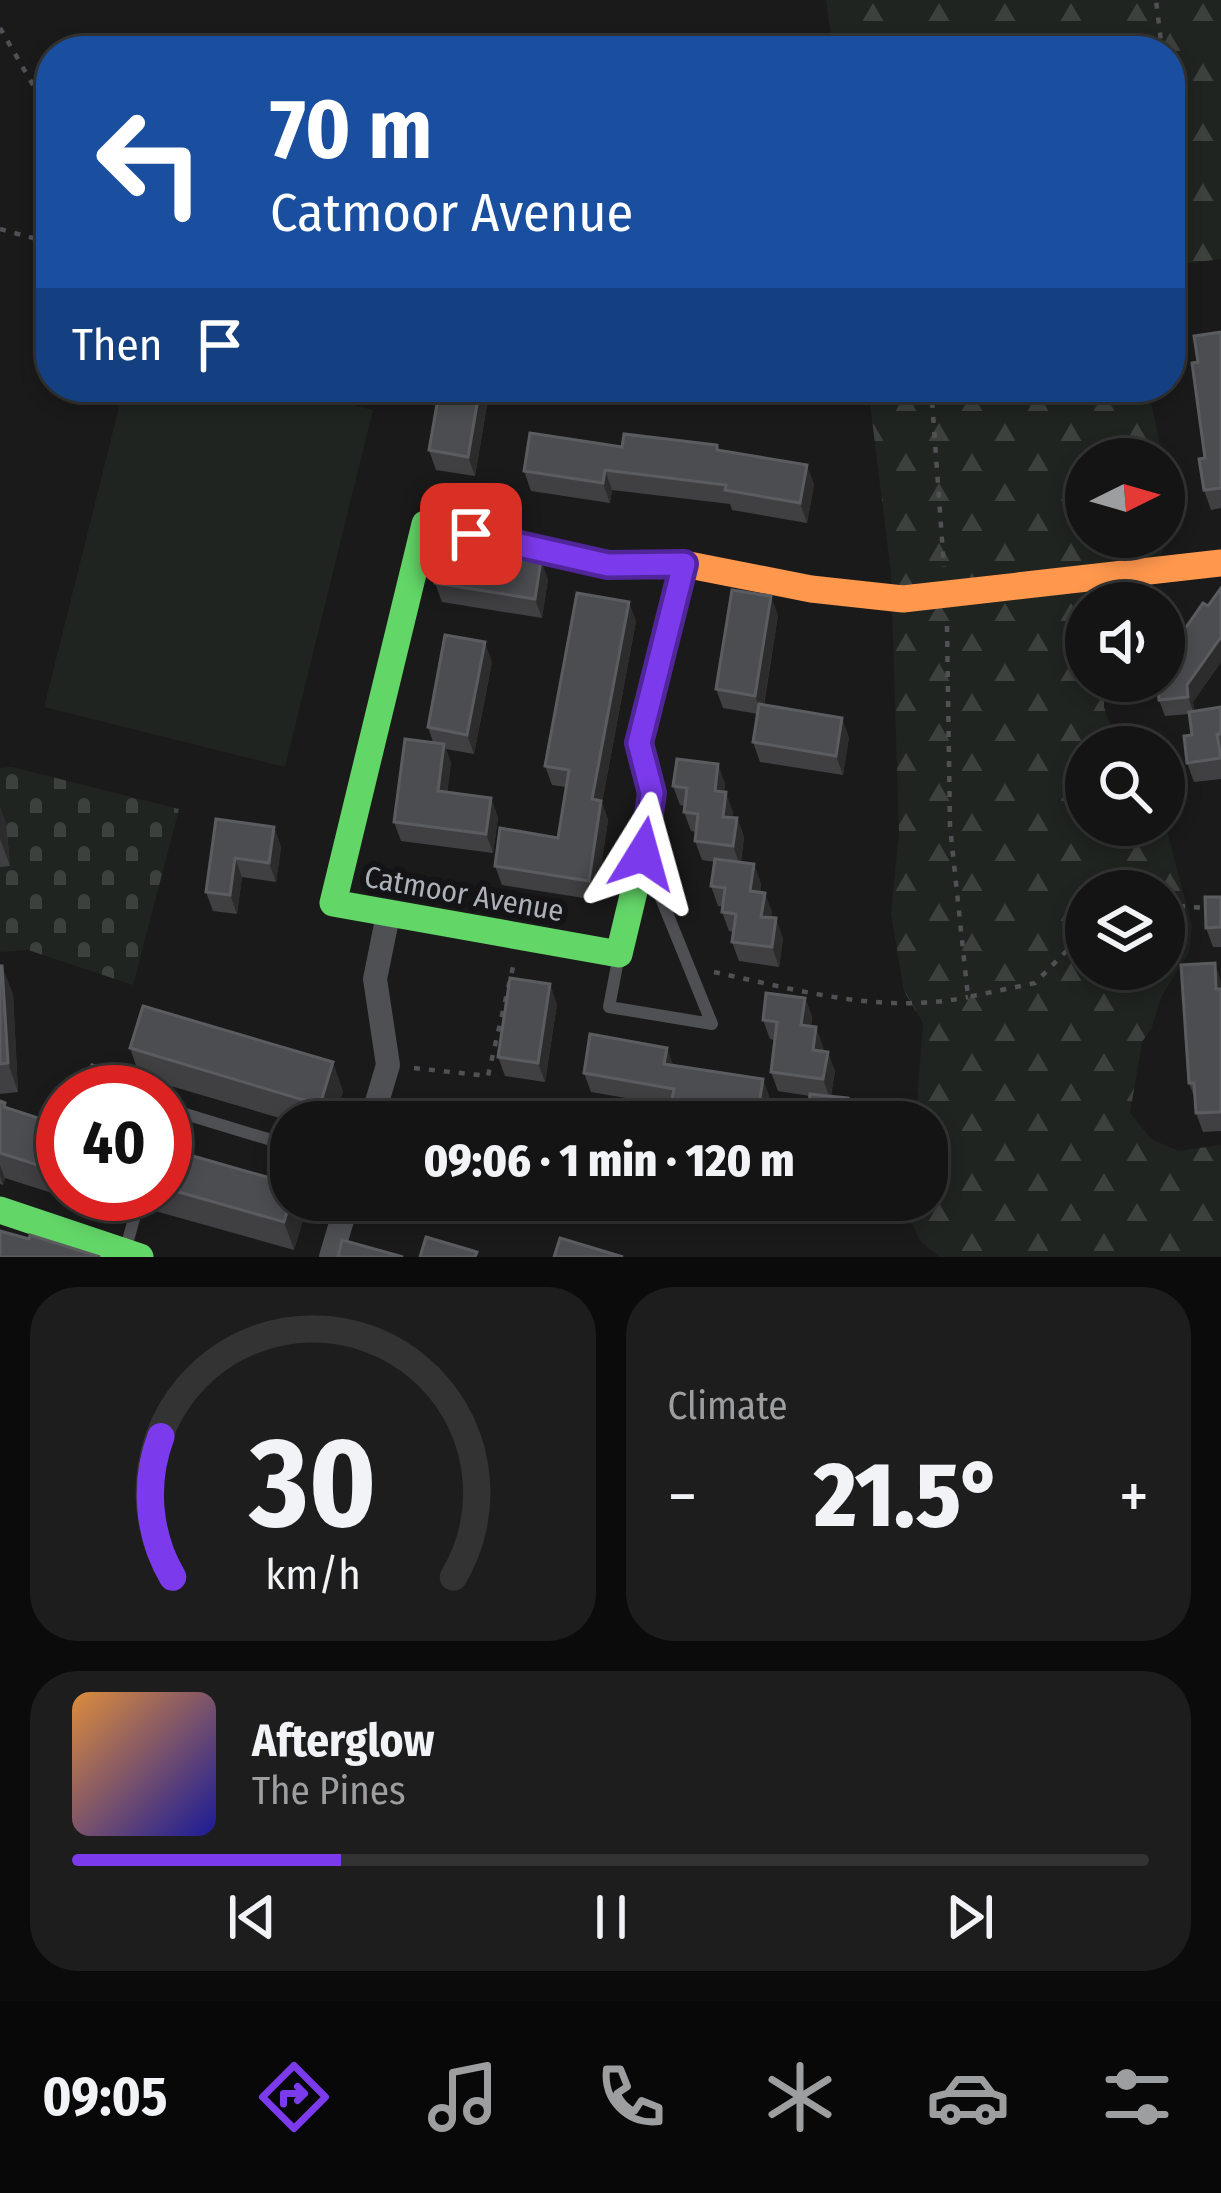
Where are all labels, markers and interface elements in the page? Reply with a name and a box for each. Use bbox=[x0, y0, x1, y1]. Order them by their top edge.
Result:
text: 70 m bbox=[270, 79, 432, 180]
icon: left bbox=[72, 84, 228, 240]
text: Catmoor Avenue bbox=[270, 181, 633, 245]
icon: arrive bbox=[187, 312, 253, 378]
text: Then bbox=[72, 318, 163, 372]
north arrow bbox=[1065, 438, 1185, 558]
map controls bbox=[1065, 438, 1185, 990]
pin bbox=[420, 483, 522, 585]
icon: arrive bbox=[438, 501, 504, 567]
button: sound bbox=[1065, 582, 1185, 702]
button: search bbox=[1065, 726, 1185, 846]
position arrow bbox=[580, 791, 706, 917]
street label: Catmoor Avenue bbox=[362, 859, 566, 929]
button: layers bbox=[1065, 870, 1185, 990]
speed limit sign: 40 bbox=[36, 1065, 192, 1221]
text: 09:06 · 1 min · 120 m bbox=[423, 1134, 795, 1188]
text: Climate bbox=[668, 1383, 788, 1429]
text: 30 bbox=[248, 1409, 376, 1559]
text: 21.5° bbox=[814, 1442, 1002, 1550]
text: − bbox=[668, 1457, 697, 1536]
text: + bbox=[1119, 1457, 1149, 1536]
text: km/h bbox=[265, 1549, 361, 1600]
text: Afterglow bbox=[252, 1714, 434, 1768]
text: The Pines bbox=[252, 1768, 406, 1814]
icon: previous bbox=[219, 1884, 285, 1950]
icon: pause bbox=[578, 1884, 644, 1950]
icon: next bbox=[937, 1884, 1003, 1950]
icon: directions bbox=[252, 2055, 336, 2139]
icon: music bbox=[421, 2055, 505, 2139]
icon: phone bbox=[589, 2055, 673, 2139]
icon: climate bbox=[758, 2055, 842, 2139]
icon: car bbox=[926, 2055, 1010, 2139]
icon: filters bbox=[1095, 2055, 1179, 2139]
text: 09:05 bbox=[42, 2065, 168, 2129]

